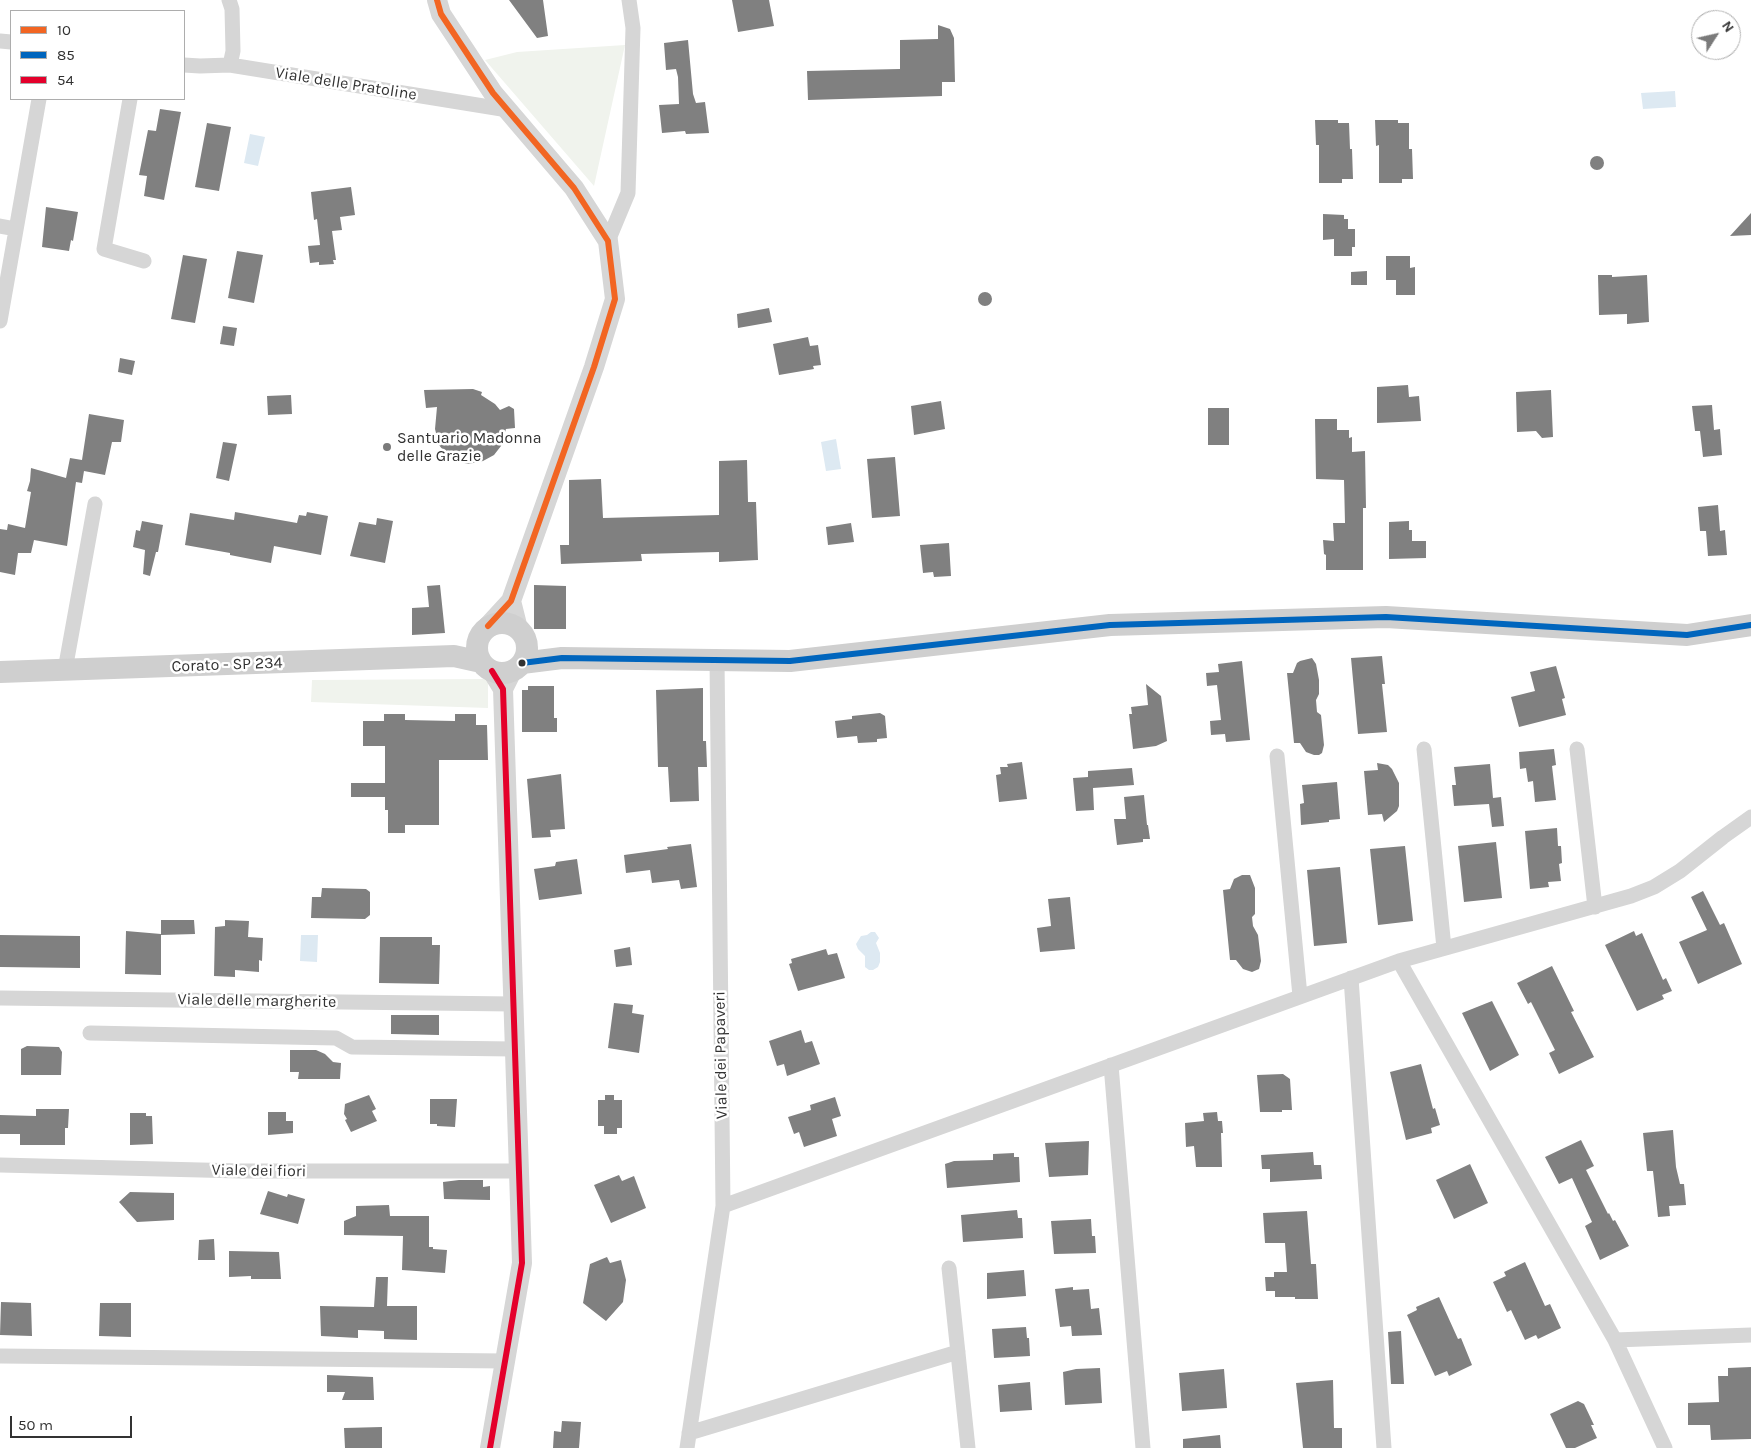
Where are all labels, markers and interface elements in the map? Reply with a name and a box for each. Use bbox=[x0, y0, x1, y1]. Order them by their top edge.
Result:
legend bbox=[10, 10, 185, 100]
north arrow bbox=[1691, 10, 1741, 60]
text: N bbox=[1718, 18, 1738, 36]
text: 10 bbox=[57, 21, 71, 39]
text: 85 bbox=[57, 46, 75, 64]
street label: Viale delle Pratoline bbox=[274, 63, 418, 105]
text: 54 bbox=[57, 71, 74, 89]
place label: Santuario Madonna delle Grazie bbox=[397, 428, 541, 466]
marker: Santuario Madonna delle Grazie bbox=[381, 441, 393, 453]
street label: Corato - SP 234 bbox=[171, 653, 283, 677]
unlabelled marker bbox=[517, 658, 527, 668]
street label: Viale delle margherite bbox=[177, 990, 337, 1012]
street label: Viale dei Papaveri bbox=[710, 991, 732, 1119]
street label: Viale dei fiori bbox=[211, 1161, 307, 1181]
scale bar bbox=[12, 1406, 135, 1438]
text: 50 m bbox=[18, 1416, 53, 1434]

